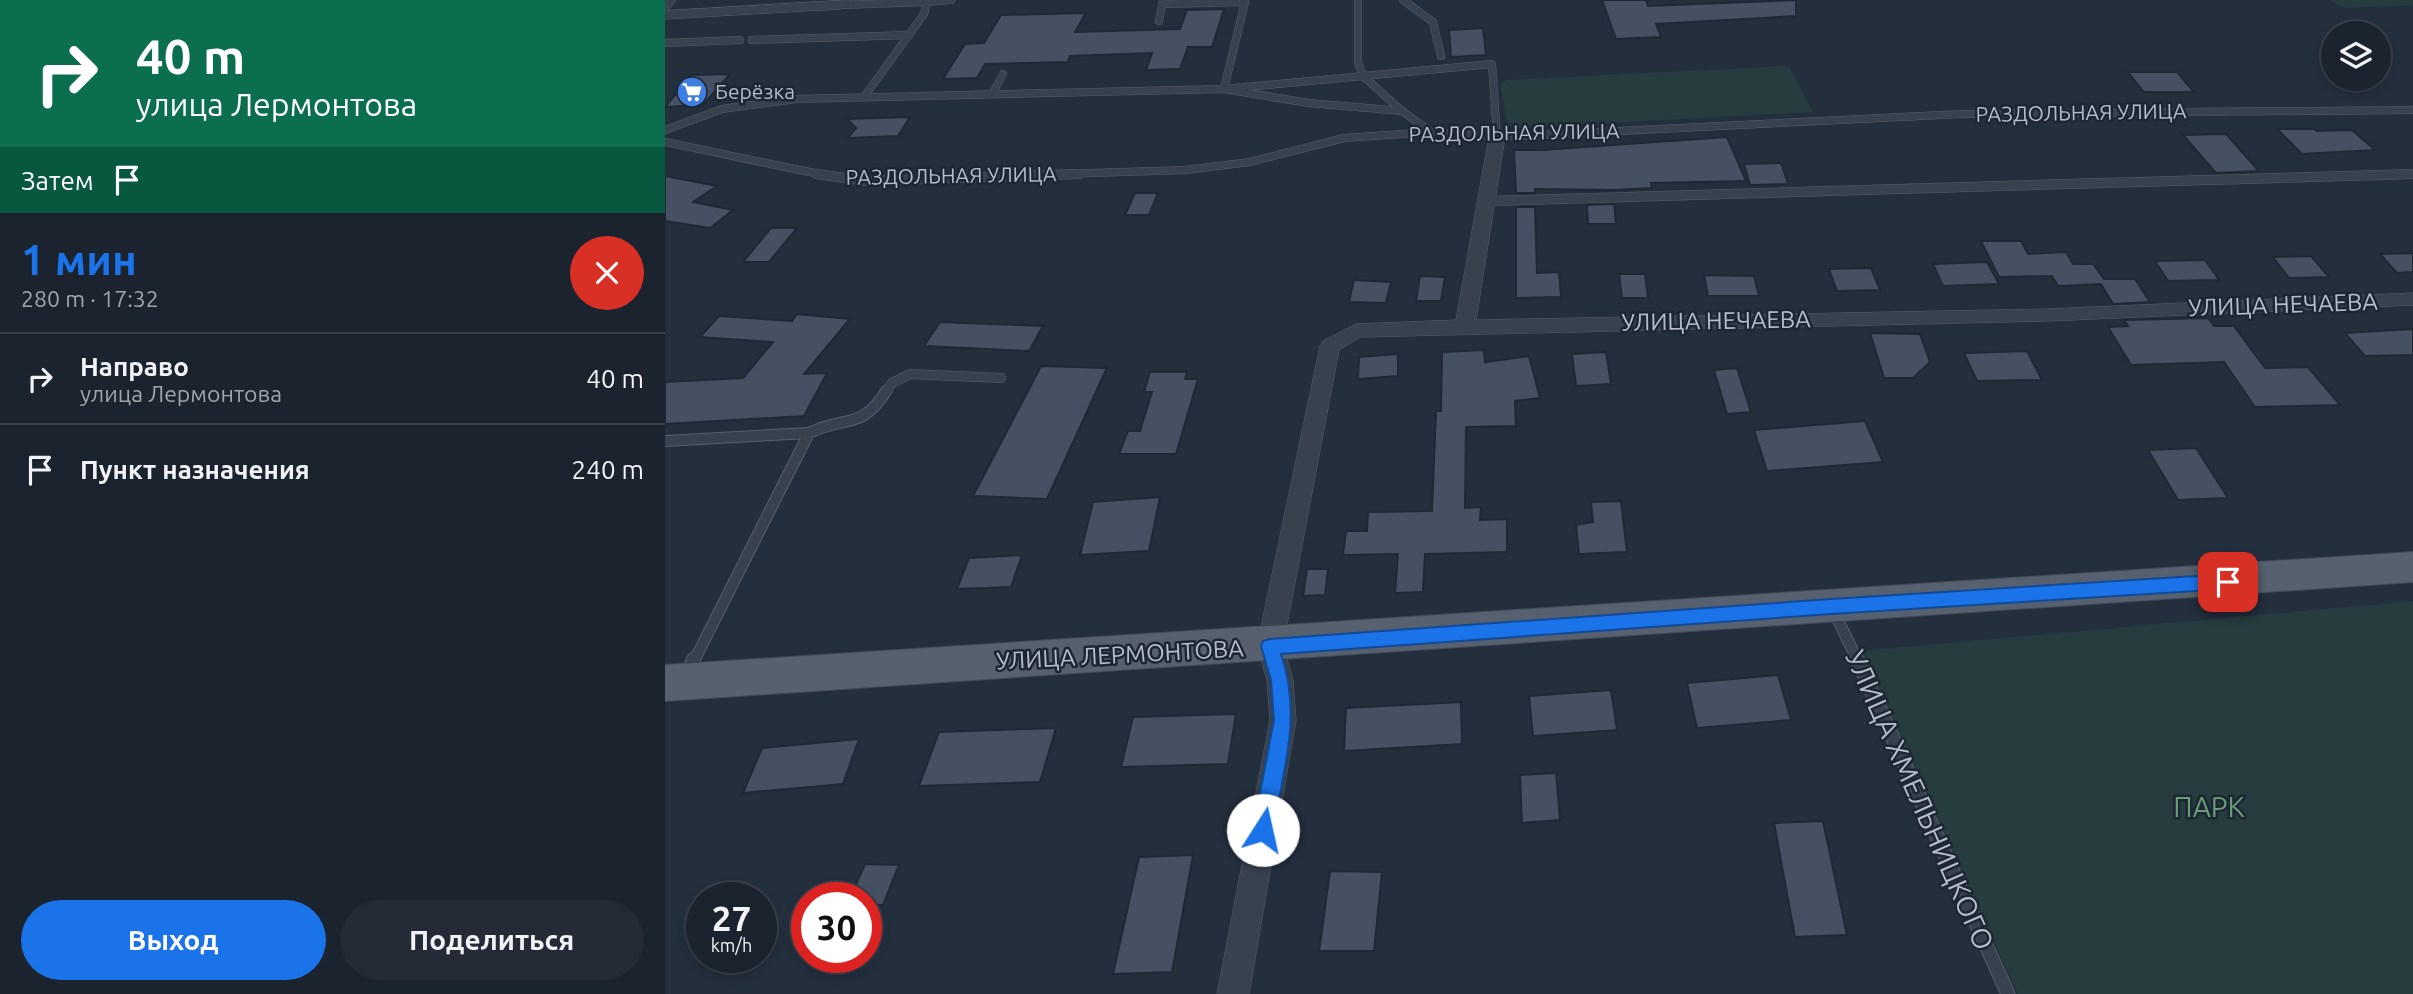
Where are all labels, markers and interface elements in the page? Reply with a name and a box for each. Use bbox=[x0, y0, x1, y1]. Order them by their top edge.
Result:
map controls bbox=[2321, 21, 2391, 91]
button: layers bbox=[2321, 21, 2391, 91]
icon: right bbox=[21, 28, 112, 119]
text: 40 m bbox=[136, 28, 245, 83]
supermarket icon: Берёзка bbox=[675, 75, 709, 109]
place label: Берёзка bbox=[715, 79, 795, 103]
text: улица Лермонтова bbox=[136, 86, 417, 122]
street label: РАЗДОЛЬНАЯ УЛИЦА bbox=[1975, 98, 2187, 126]
street label: РАЗДОЛЬНАЯ УЛИЦА bbox=[1408, 118, 1620, 146]
icon: arrive bbox=[108, 161, 146, 199]
street label: РАЗДОЛЬНАЯ УЛИЦА bbox=[845, 161, 1057, 189]
text: Затем bbox=[21, 166, 94, 195]
text: 1 мин bbox=[21, 236, 137, 283]
button: close bbox=[570, 236, 644, 310]
text: 280 m · 17:32 bbox=[21, 286, 159, 311]
street label: УЛИЦА НЕЧАЕВА bbox=[2188, 288, 2379, 321]
street label: УЛИЦА НЕЧАЕВА bbox=[1621, 305, 1811, 336]
text: Направо bbox=[80, 352, 189, 381]
icon: right bbox=[21, 360, 59, 398]
text: 40 m bbox=[586, 364, 644, 393]
text: улица Лермонтова bbox=[80, 381, 282, 406]
icon: arrive bbox=[21, 451, 59, 489]
text: Пункт назначения bbox=[80, 455, 310, 484]
text: 240 m bbox=[572, 455, 644, 484]
pin bbox=[2198, 552, 2258, 612]
icon: arrive bbox=[2209, 563, 2247, 601]
street label: УЛИЦА ЛЕРМОНТОВА bbox=[996, 635, 1245, 674]
street label: УЛИЦА ХМЕЛЬНИЦКОГО bbox=[1840, 645, 2001, 954]
park label: ПАРК bbox=[2173, 791, 2245, 822]
position arrow bbox=[1226, 793, 1300, 867]
speed limit sign: 30 bbox=[791, 882, 882, 973]
text: 27 bbox=[712, 898, 751, 938]
button: Выход bbox=[21, 900, 326, 980]
button: Поделиться bbox=[340, 900, 644, 980]
text: km/h bbox=[711, 935, 752, 955]

